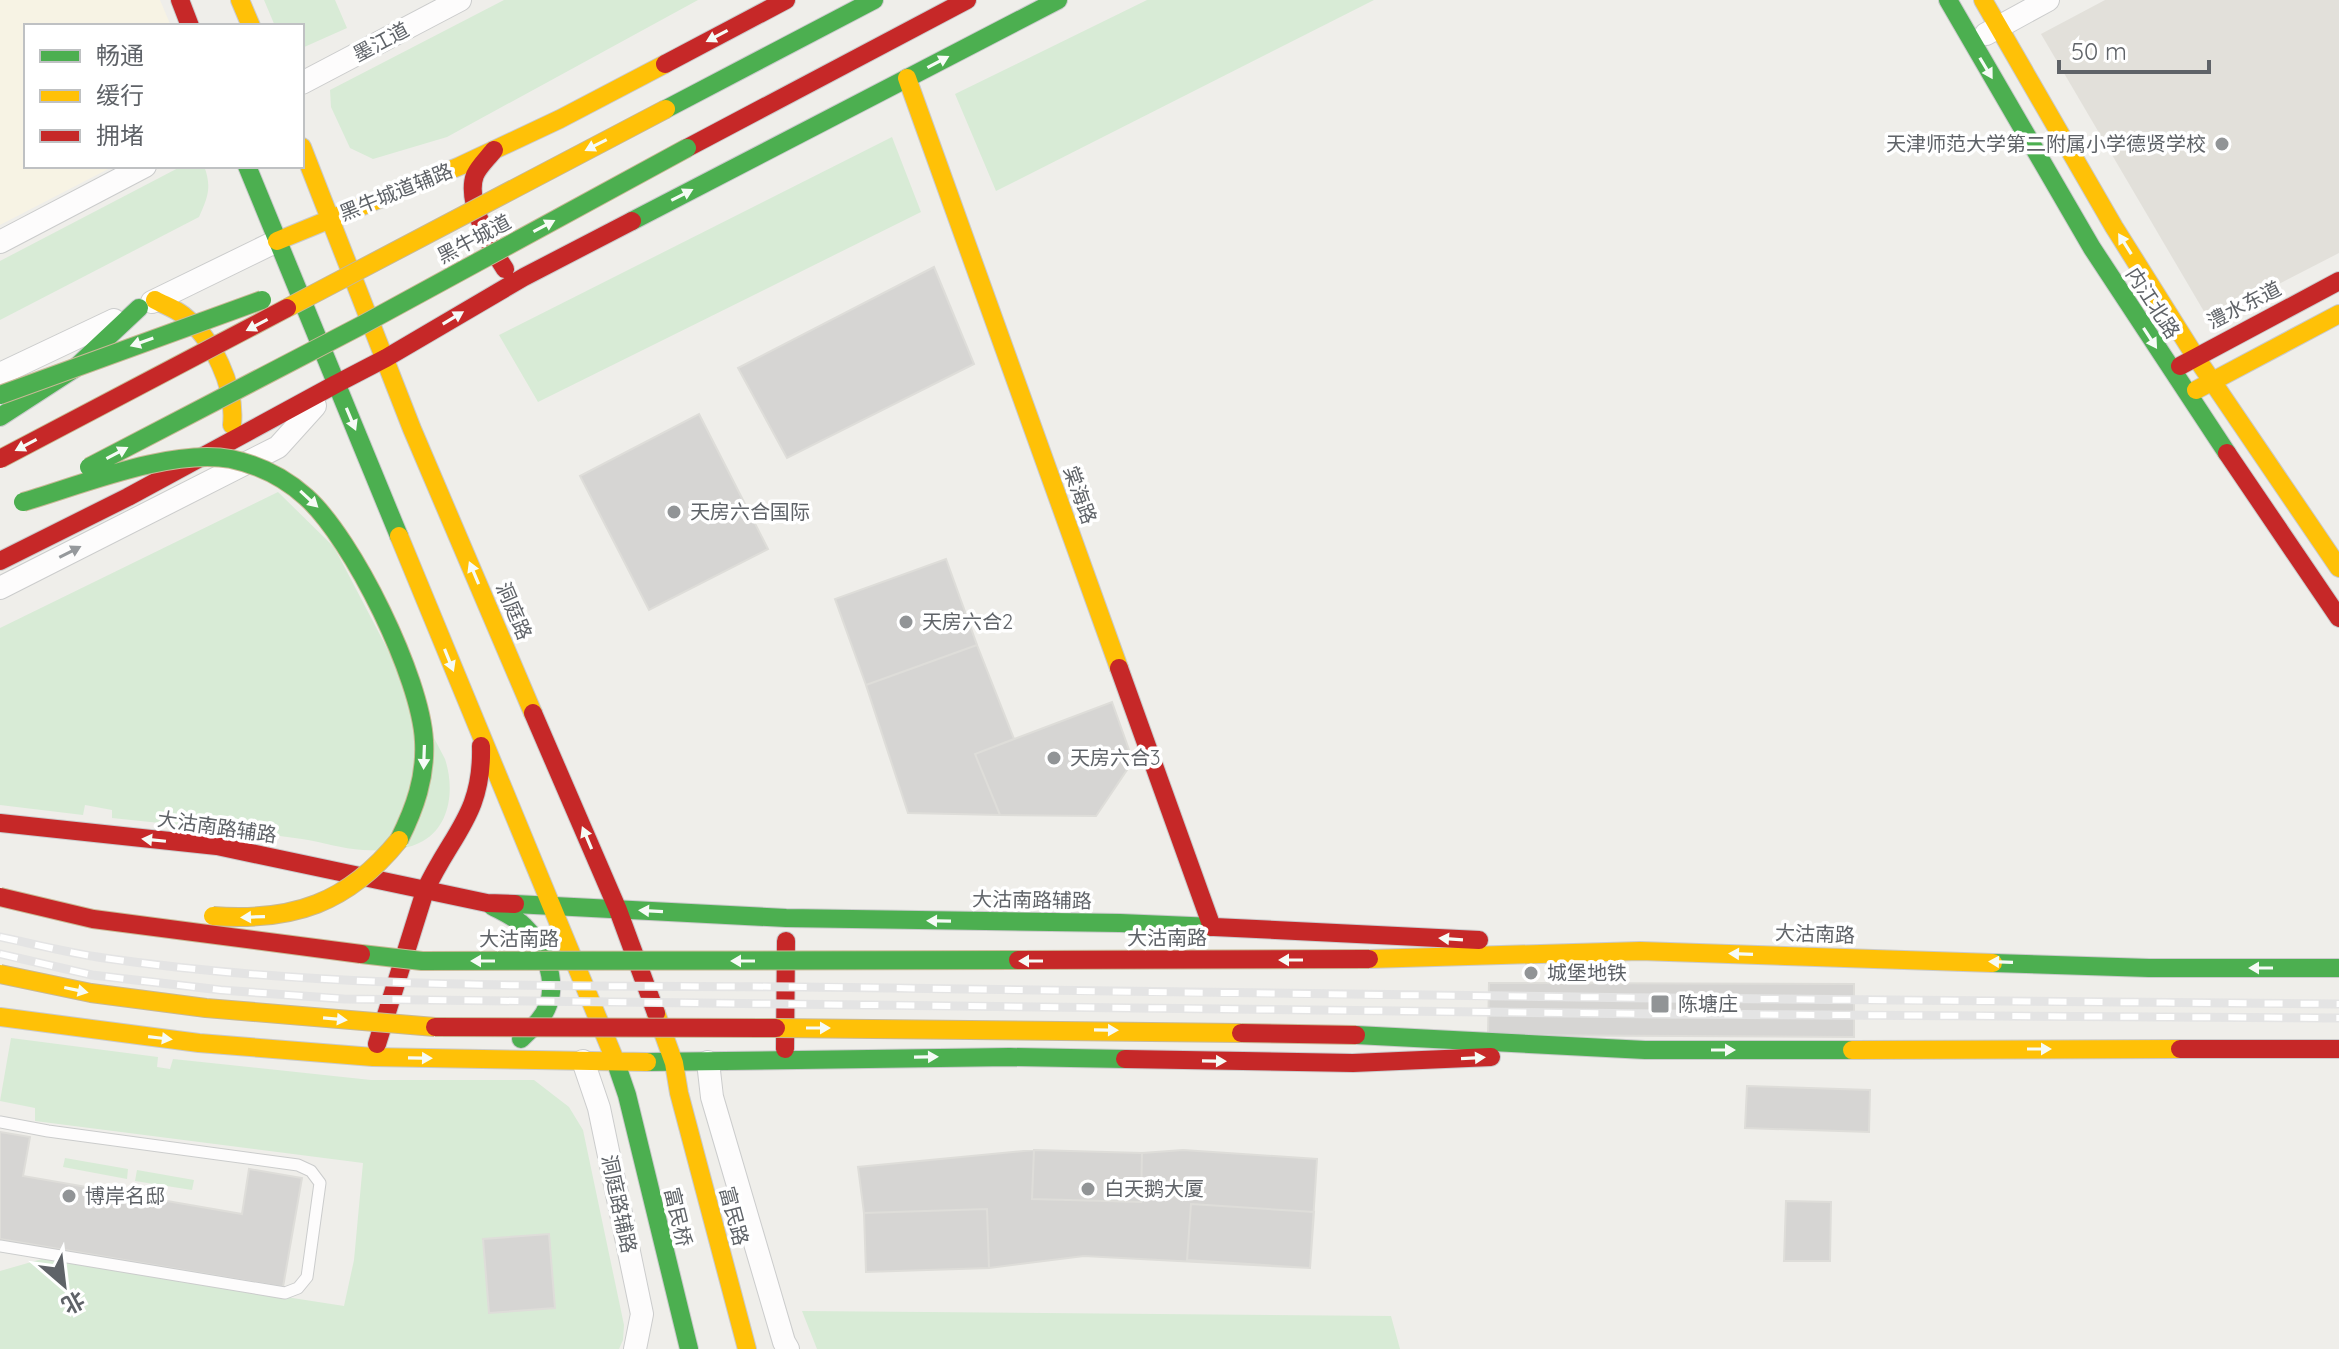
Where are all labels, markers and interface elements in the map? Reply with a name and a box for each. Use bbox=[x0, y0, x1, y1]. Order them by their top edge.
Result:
street label: 墨江道 bbox=[348, 16, 413, 67]
legend bbox=[24, 24, 304, 168]
scale bar bbox=[2059, 24, 2209, 74]
one-way arrow bbox=[706, 30, 729, 43]
text: 50 m bbox=[2071, 36, 2127, 66]
text: 畅通 bbox=[96, 40, 144, 70]
one-way arrow bbox=[926, 55, 949, 68]
one-way arrow bbox=[1978, 57, 1992, 79]
text: 缓行 bbox=[96, 80, 144, 110]
text: 拥堵 bbox=[96, 120, 144, 150]
place label: 天津师范大学第二附属小学德贤学校 bbox=[1886, 131, 2206, 156]
marker: 天津师范大学第二附属小学德贤学校 bbox=[2213, 135, 2231, 153]
one-way arrow bbox=[585, 139, 608, 152]
street label: 黑牛城道辅路 bbox=[335, 157, 456, 226]
one-way arrow bbox=[671, 188, 693, 202]
street label: 黑牛城道 bbox=[433, 209, 515, 268]
one-way arrow bbox=[533, 219, 556, 233]
one-way arrow bbox=[2118, 233, 2132, 255]
street label: 内江北路 bbox=[2121, 262, 2186, 343]
street label: 澧水东道 bbox=[2202, 275, 2285, 334]
one-way arrow bbox=[442, 311, 464, 325]
one-way arrow bbox=[245, 318, 268, 331]
one-way arrow bbox=[2142, 327, 2156, 349]
one-way arrow bbox=[130, 336, 154, 349]
one-way arrow bbox=[344, 408, 357, 431]
one-way arrow bbox=[15, 439, 38, 452]
one-way arrow bbox=[105, 446, 128, 459]
street label: 棠海路 bbox=[1058, 462, 1102, 527]
one-way arrow bbox=[299, 489, 318, 507]
place label: 天房六合国际 bbox=[690, 499, 810, 524]
marker: 天房六合国际 bbox=[665, 503, 683, 521]
one-way arrow bbox=[58, 546, 81, 559]
one-way arrow bbox=[468, 561, 481, 585]
street label: 洞庭路 bbox=[491, 578, 538, 643]
place label: 天房六合2 bbox=[922, 609, 1013, 634]
marker: 天房六合2 bbox=[897, 613, 915, 631]
one-way arrow bbox=[443, 648, 456, 672]
one-way arrow bbox=[417, 745, 430, 770]
place label: 天房六合3 bbox=[1070, 745, 1160, 770]
marker: 天房六合3 bbox=[1045, 749, 1063, 767]
street label: 大沽南路辅路 bbox=[156, 806, 278, 847]
one-way arrow bbox=[581, 826, 594, 850]
one-way arrow bbox=[141, 833, 166, 846]
street label: 大沽南路辅路 bbox=[972, 886, 1092, 913]
one-way arrow bbox=[638, 905, 663, 918]
one-way arrow bbox=[240, 910, 265, 923]
one-way arrow bbox=[926, 914, 951, 927]
street label: 大沽南路 bbox=[1775, 920, 1855, 947]
street label: 大沽南路 bbox=[1127, 925, 1207, 950]
street label: 大沽南路 bbox=[479, 926, 559, 951]
one-way arrow bbox=[1438, 932, 1463, 945]
one-way arrow bbox=[1728, 947, 1753, 960]
one-way arrow bbox=[1018, 954, 1043, 967]
one-way arrow bbox=[1278, 954, 1303, 966]
one-way arrow bbox=[470, 955, 495, 967]
one-way arrow bbox=[730, 955, 755, 967]
one-way arrow bbox=[1988, 956, 2013, 969]
place label: 城堡地铁 bbox=[1547, 960, 1627, 985]
one-way arrow bbox=[2248, 962, 2273, 974]
marker: 城堡地铁 bbox=[1522, 964, 1540, 982]
one-way arrow bbox=[64, 984, 89, 996]
place label: 陈塘庄 bbox=[1678, 991, 1738, 1016]
marker: 陈塘庄 bbox=[1649, 993, 1671, 1015]
one-way arrow bbox=[323, 1013, 348, 1026]
one-way arrow bbox=[806, 1022, 831, 1034]
one-way arrow bbox=[1094, 1024, 1119, 1037]
one-way arrow bbox=[148, 1032, 173, 1045]
one-way arrow bbox=[2027, 1043, 2052, 1055]
one-way arrow bbox=[1711, 1044, 1736, 1056]
one-way arrow bbox=[914, 1051, 939, 1064]
one-way arrow bbox=[1461, 1051, 1486, 1064]
one-way arrow bbox=[408, 1052, 433, 1064]
one-way arrow bbox=[1202, 1054, 1227, 1067]
street label: 洞庭路辅路 bbox=[597, 1152, 642, 1255]
place label: 白天鹅大厦 bbox=[1104, 1176, 1204, 1201]
marker: 白天鹅大厦 bbox=[1079, 1180, 1097, 1198]
place label: 博岸名邸 bbox=[85, 1183, 165, 1208]
street label: 富民路 bbox=[715, 1184, 754, 1248]
street label: 富民桥 bbox=[660, 1185, 697, 1249]
marker: 博岸名邸 bbox=[60, 1187, 78, 1205]
north arrow bbox=[24, 1245, 104, 1325]
text: 北 bbox=[57, 1285, 90, 1320]

